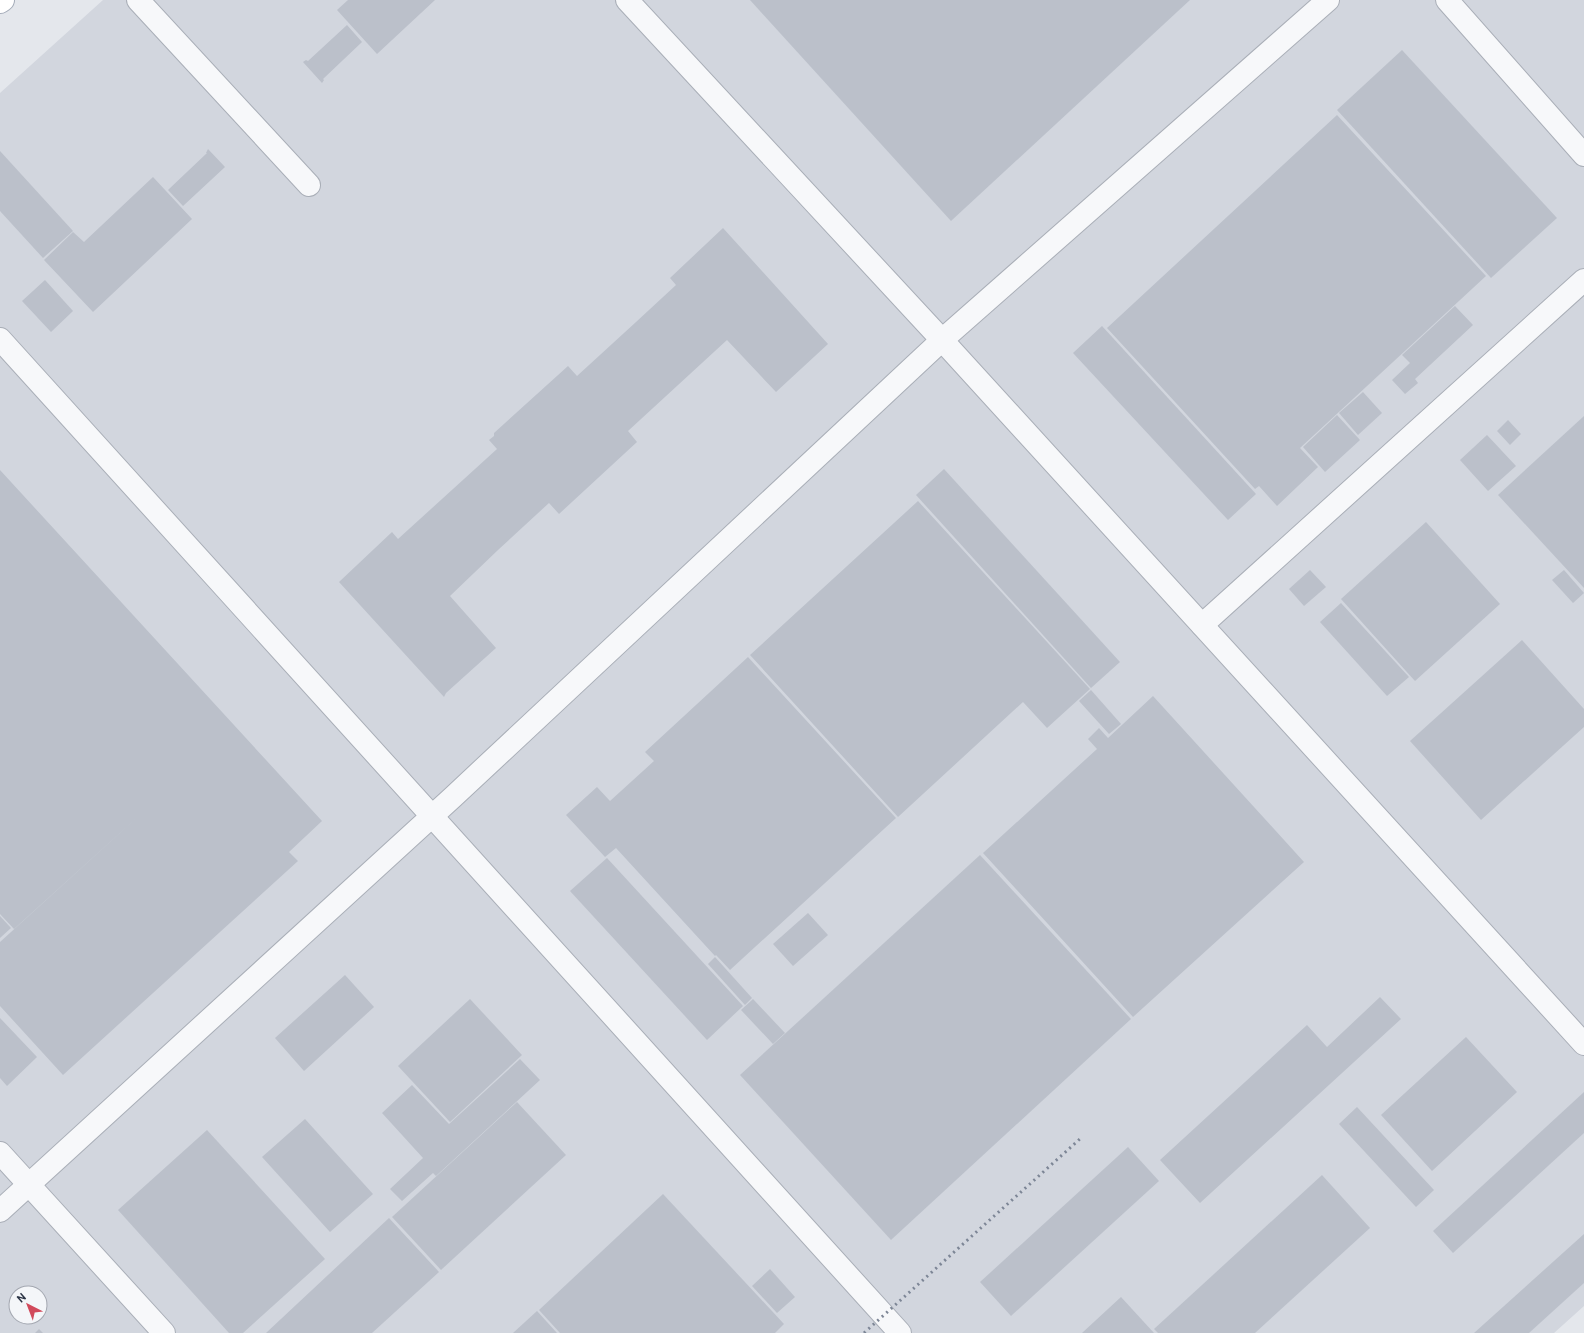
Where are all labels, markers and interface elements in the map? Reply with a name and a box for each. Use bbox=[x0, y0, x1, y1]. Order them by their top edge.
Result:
north arrow bbox=[8, 1285, 48, 1325]
text: N bbox=[14, 1290, 30, 1306]

